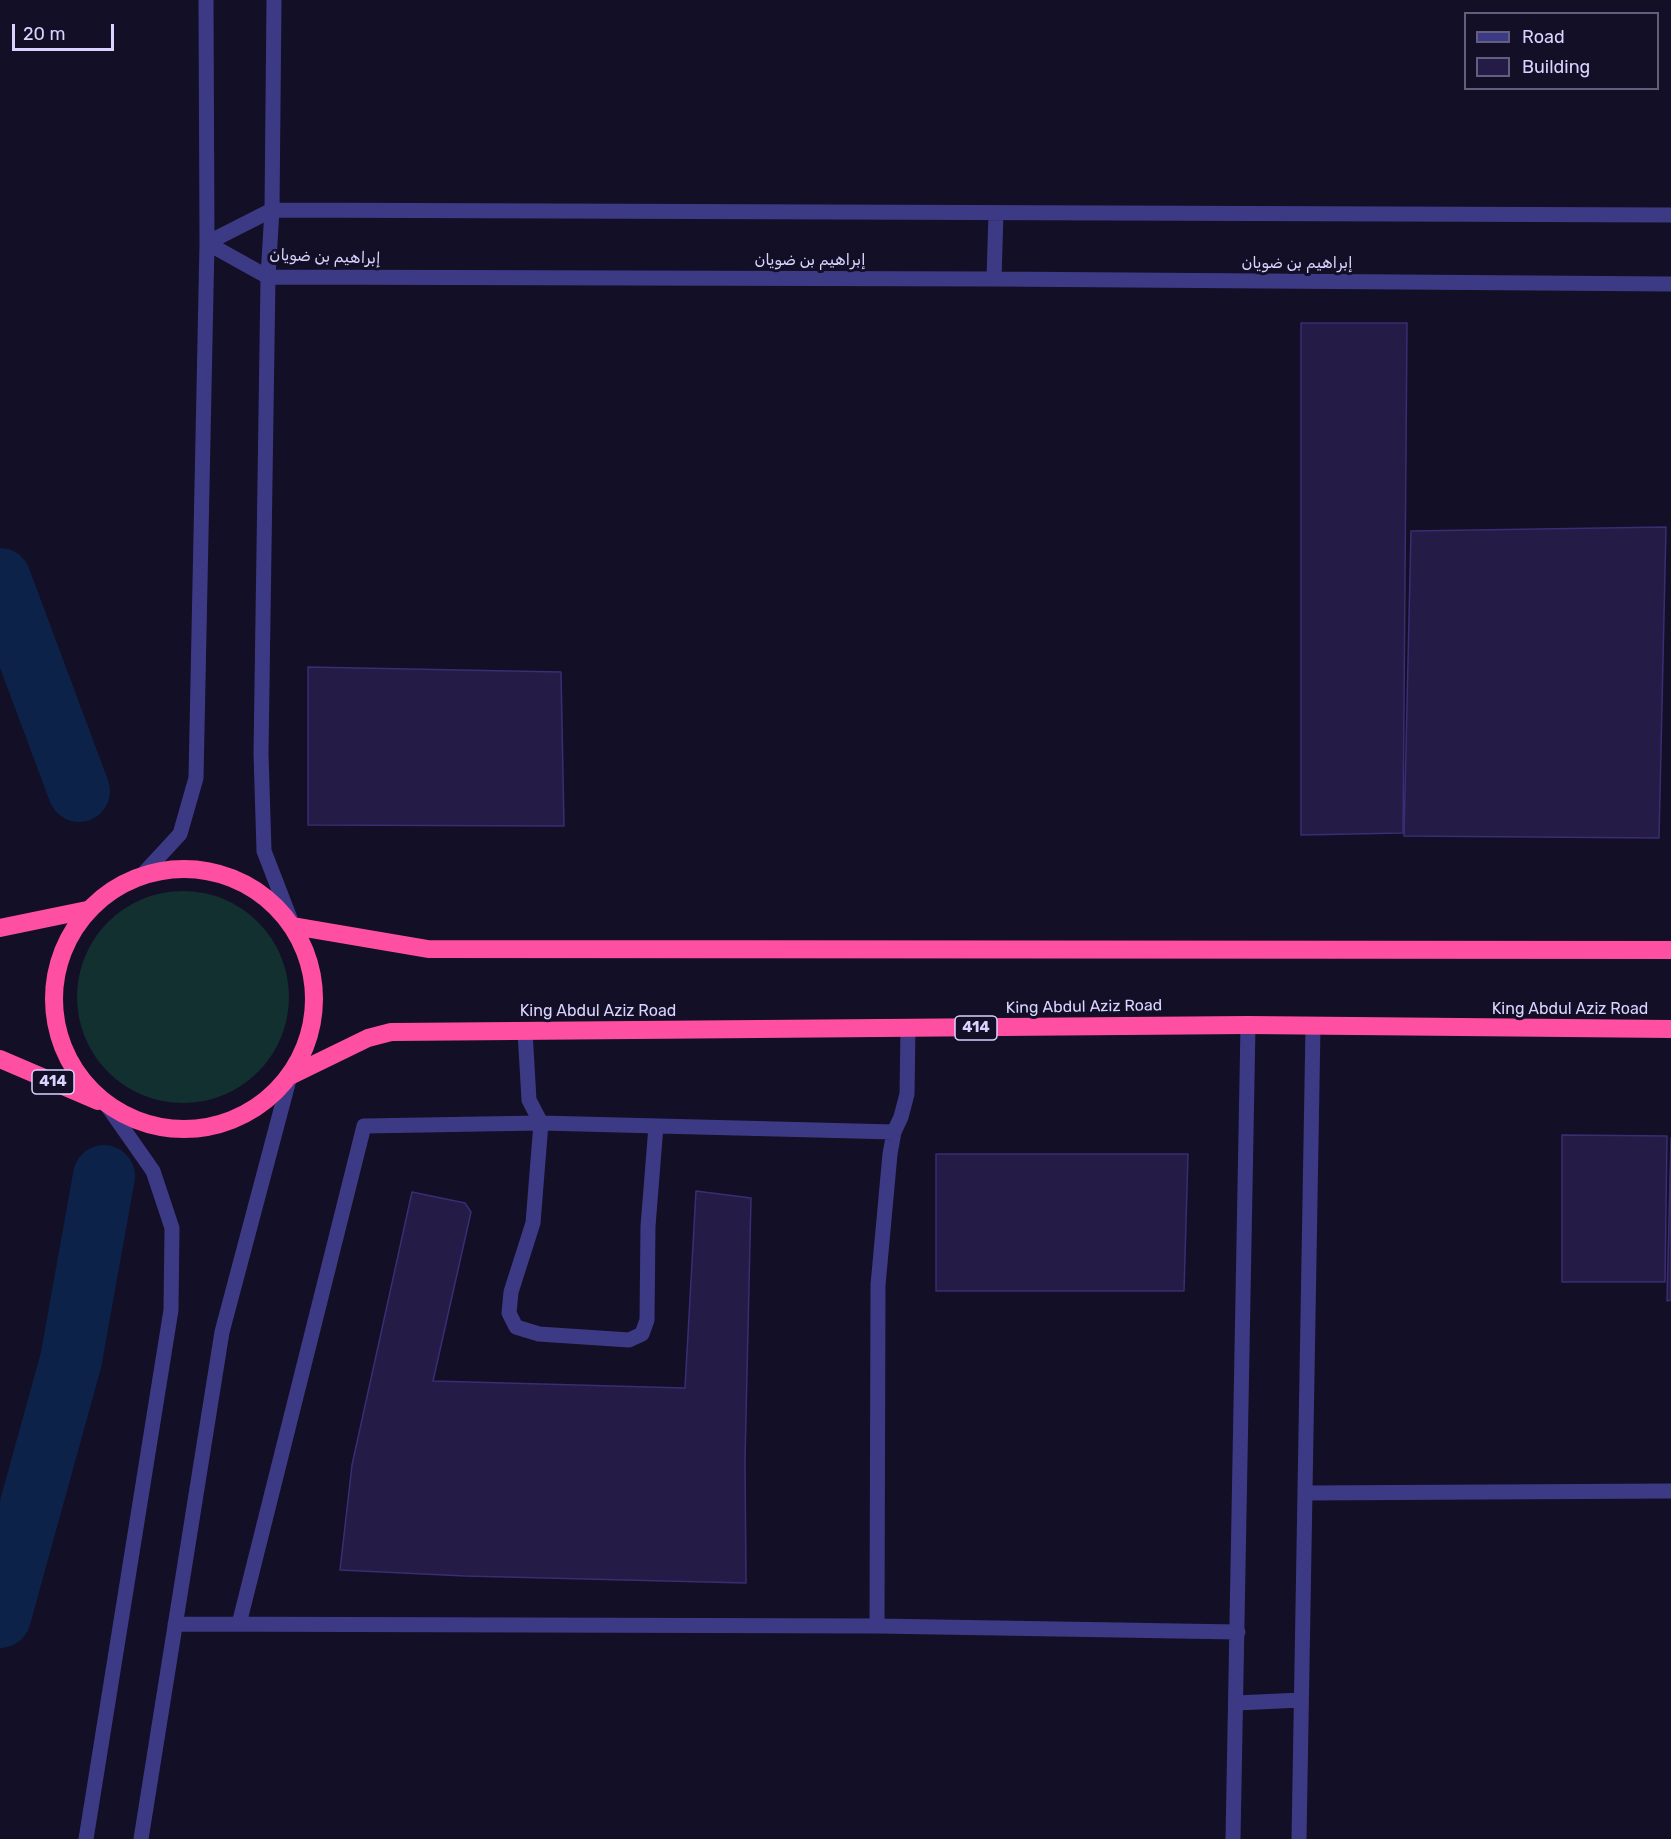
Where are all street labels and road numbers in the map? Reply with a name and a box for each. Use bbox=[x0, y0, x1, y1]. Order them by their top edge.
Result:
street label: إبراهيم بن ضويان bbox=[269, 245, 381, 269]
street label: إبراهيم بن ضويان bbox=[754, 250, 866, 270]
street label: إبراهيم بن ضويان bbox=[1241, 253, 1353, 273]
street label: King Abdul Aziz Road bbox=[1006, 996, 1162, 1018]
street label: King Abdul Aziz Road bbox=[1492, 999, 1648, 1019]
street label: King Abdul Aziz Road bbox=[520, 1001, 676, 1021]
road number: 414 bbox=[955, 1016, 997, 1040]
road number: 414 bbox=[32, 1070, 74, 1094]

